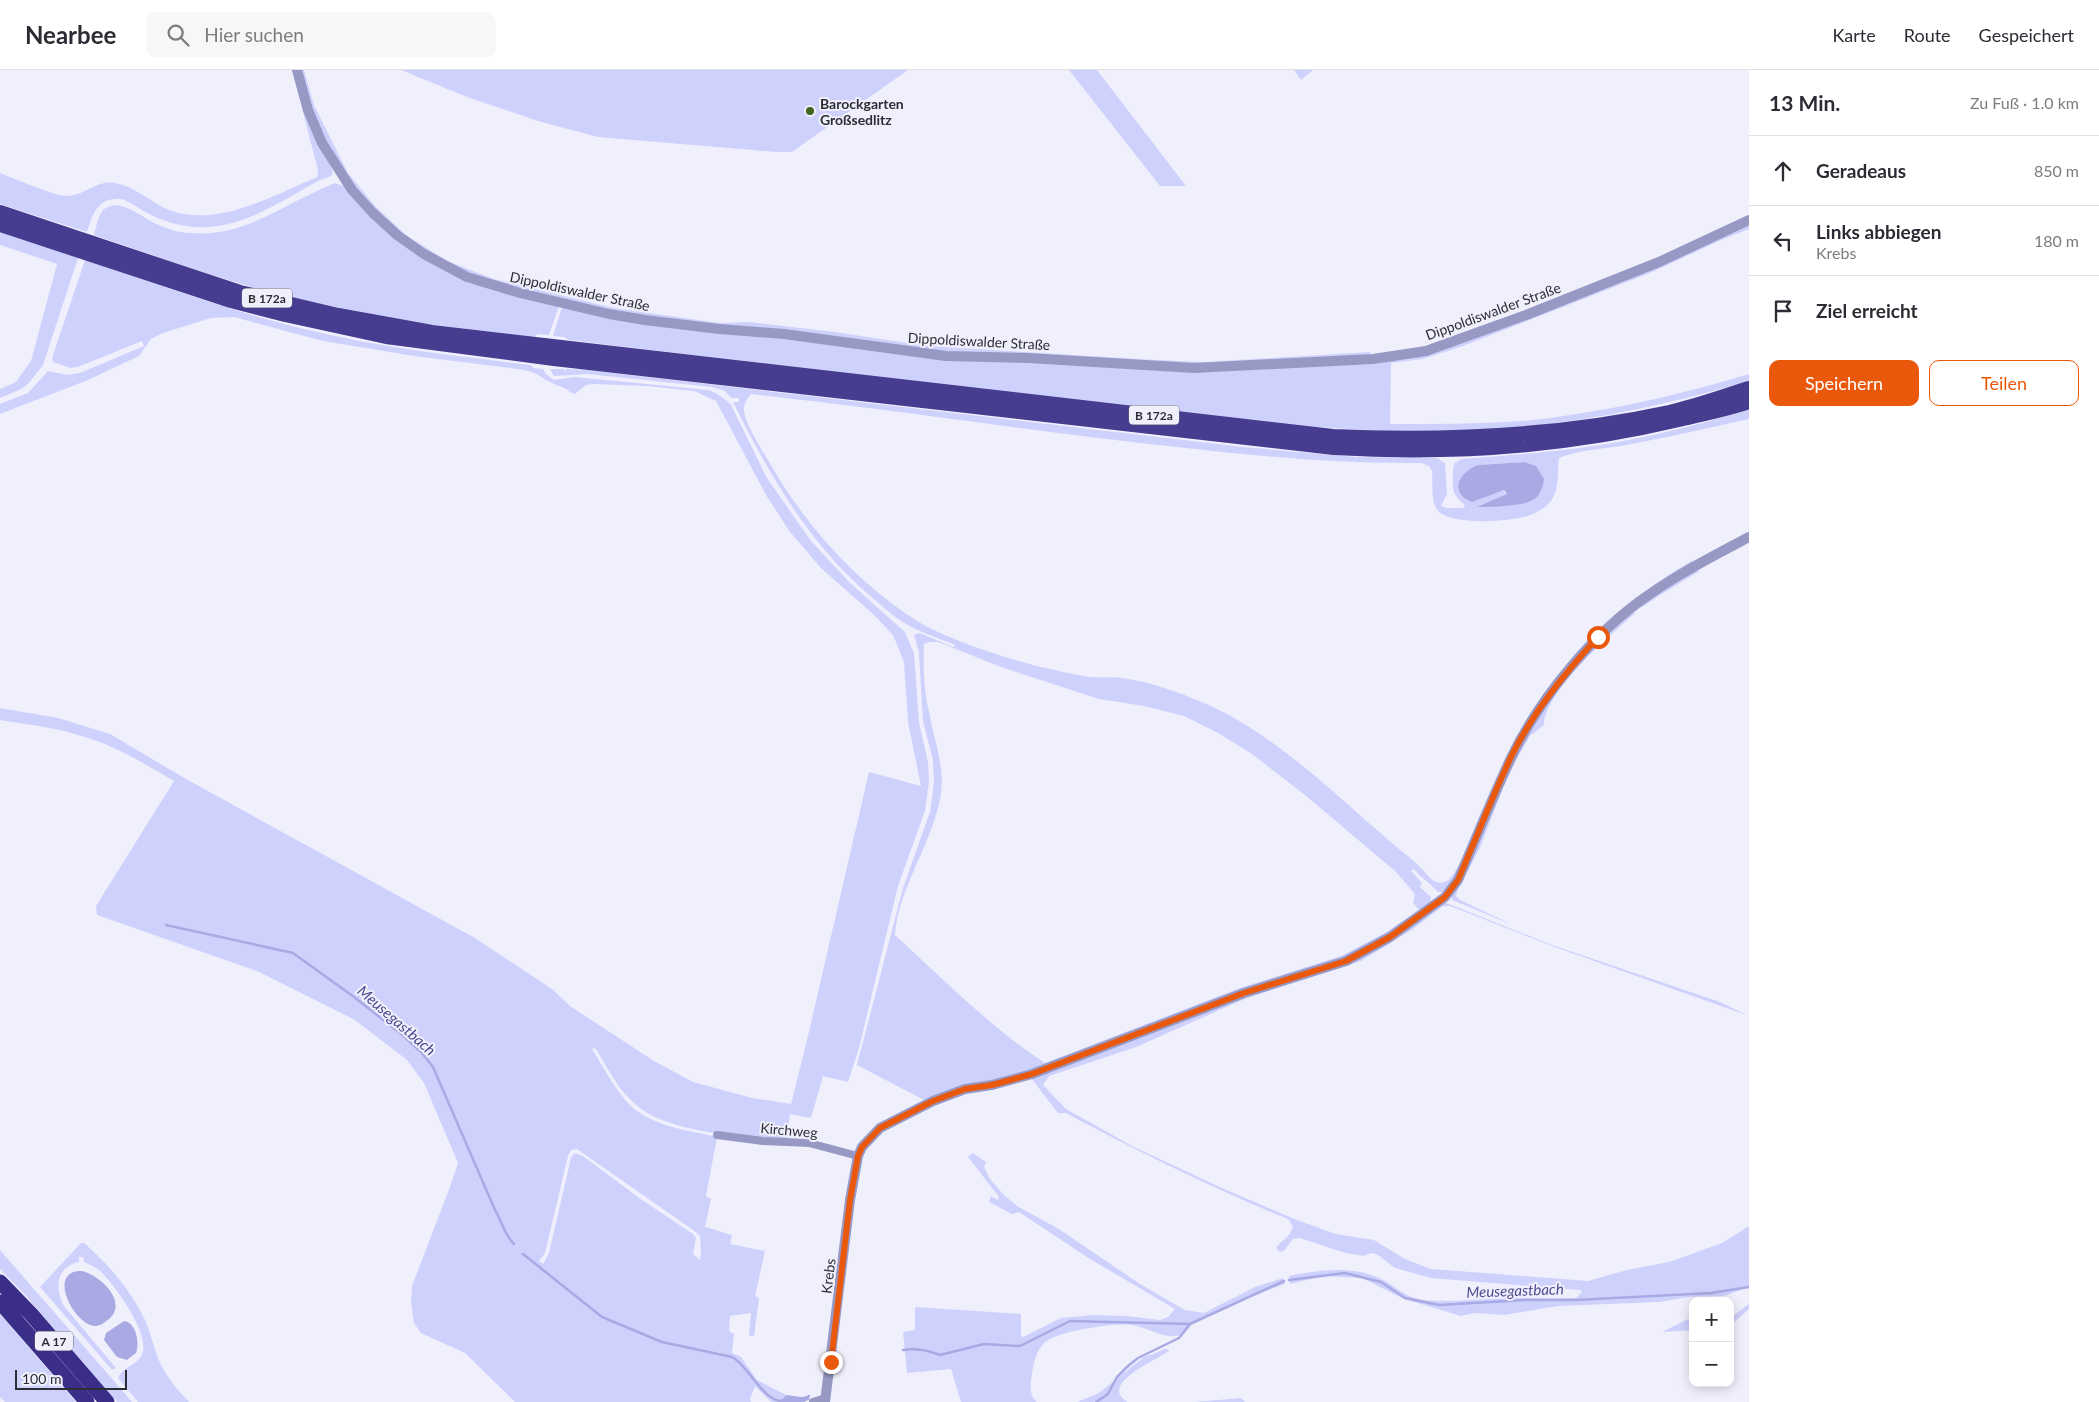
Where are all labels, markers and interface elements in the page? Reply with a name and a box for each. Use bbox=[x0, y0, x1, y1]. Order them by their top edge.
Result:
search box bbox=[146, 12, 496, 57]
text: Nearbee bbox=[25, 20, 116, 49]
icon: search bbox=[164, 21, 192, 49]
text: Hier suchen bbox=[204, 23, 304, 46]
text: Karte bbox=[1832, 24, 1876, 46]
text: Route bbox=[1904, 24, 1951, 46]
text: Gespeichert bbox=[1979, 24, 2074, 46]
text: 13 Min. bbox=[1769, 90, 1840, 115]
text: Zu Fuß · 1.0 km bbox=[1970, 93, 2079, 112]
place label: Barockgarten Großsedlitz bbox=[820, 95, 904, 128]
marker: Barockgarten Großsedlitz bbox=[804, 105, 816, 117]
icon: ahead bbox=[1769, 157, 1797, 185]
text: Geradeaus bbox=[1816, 159, 1906, 182]
text: 850 m bbox=[2034, 161, 2079, 180]
text: Links abbiegen bbox=[1816, 220, 1941, 243]
icon: left bbox=[1769, 227, 1797, 255]
text: 180 m bbox=[2034, 231, 2079, 250]
text: Krebs bbox=[1816, 243, 1856, 262]
street label: Dippoldiswalder Straße bbox=[508, 268, 652, 314]
street label: Dippoldiswalder Straße bbox=[1423, 279, 1563, 343]
road number: B 172a bbox=[242, 288, 292, 308]
icon: arrive bbox=[1769, 297, 1797, 325]
text: Ziel erreicht bbox=[1816, 299, 1918, 322]
street label: Dippoldiswalder Straße bbox=[907, 329, 1051, 353]
button: Speichern bbox=[1769, 360, 1919, 406]
button: Teilen bbox=[1929, 360, 2079, 406]
road number: B 172a bbox=[1129, 406, 1179, 424]
route start bbox=[1587, 626, 1610, 649]
water label: Meusegastbach bbox=[354, 981, 440, 1059]
street label: Kirchweg bbox=[760, 1119, 818, 1141]
street label: Krebs bbox=[817, 1257, 839, 1295]
water label: Meusegastbach bbox=[1466, 1279, 1564, 1301]
map controls bbox=[1689, 1297, 1734, 1387]
button: + bbox=[1689, 1297, 1734, 1342]
road number: A 17 bbox=[35, 1332, 73, 1350]
button: − bbox=[1689, 1342, 1734, 1387]
route end bbox=[820, 1351, 843, 1374]
scale bar bbox=[15, 1367, 128, 1390]
text: 100 m bbox=[22, 1370, 61, 1387]

